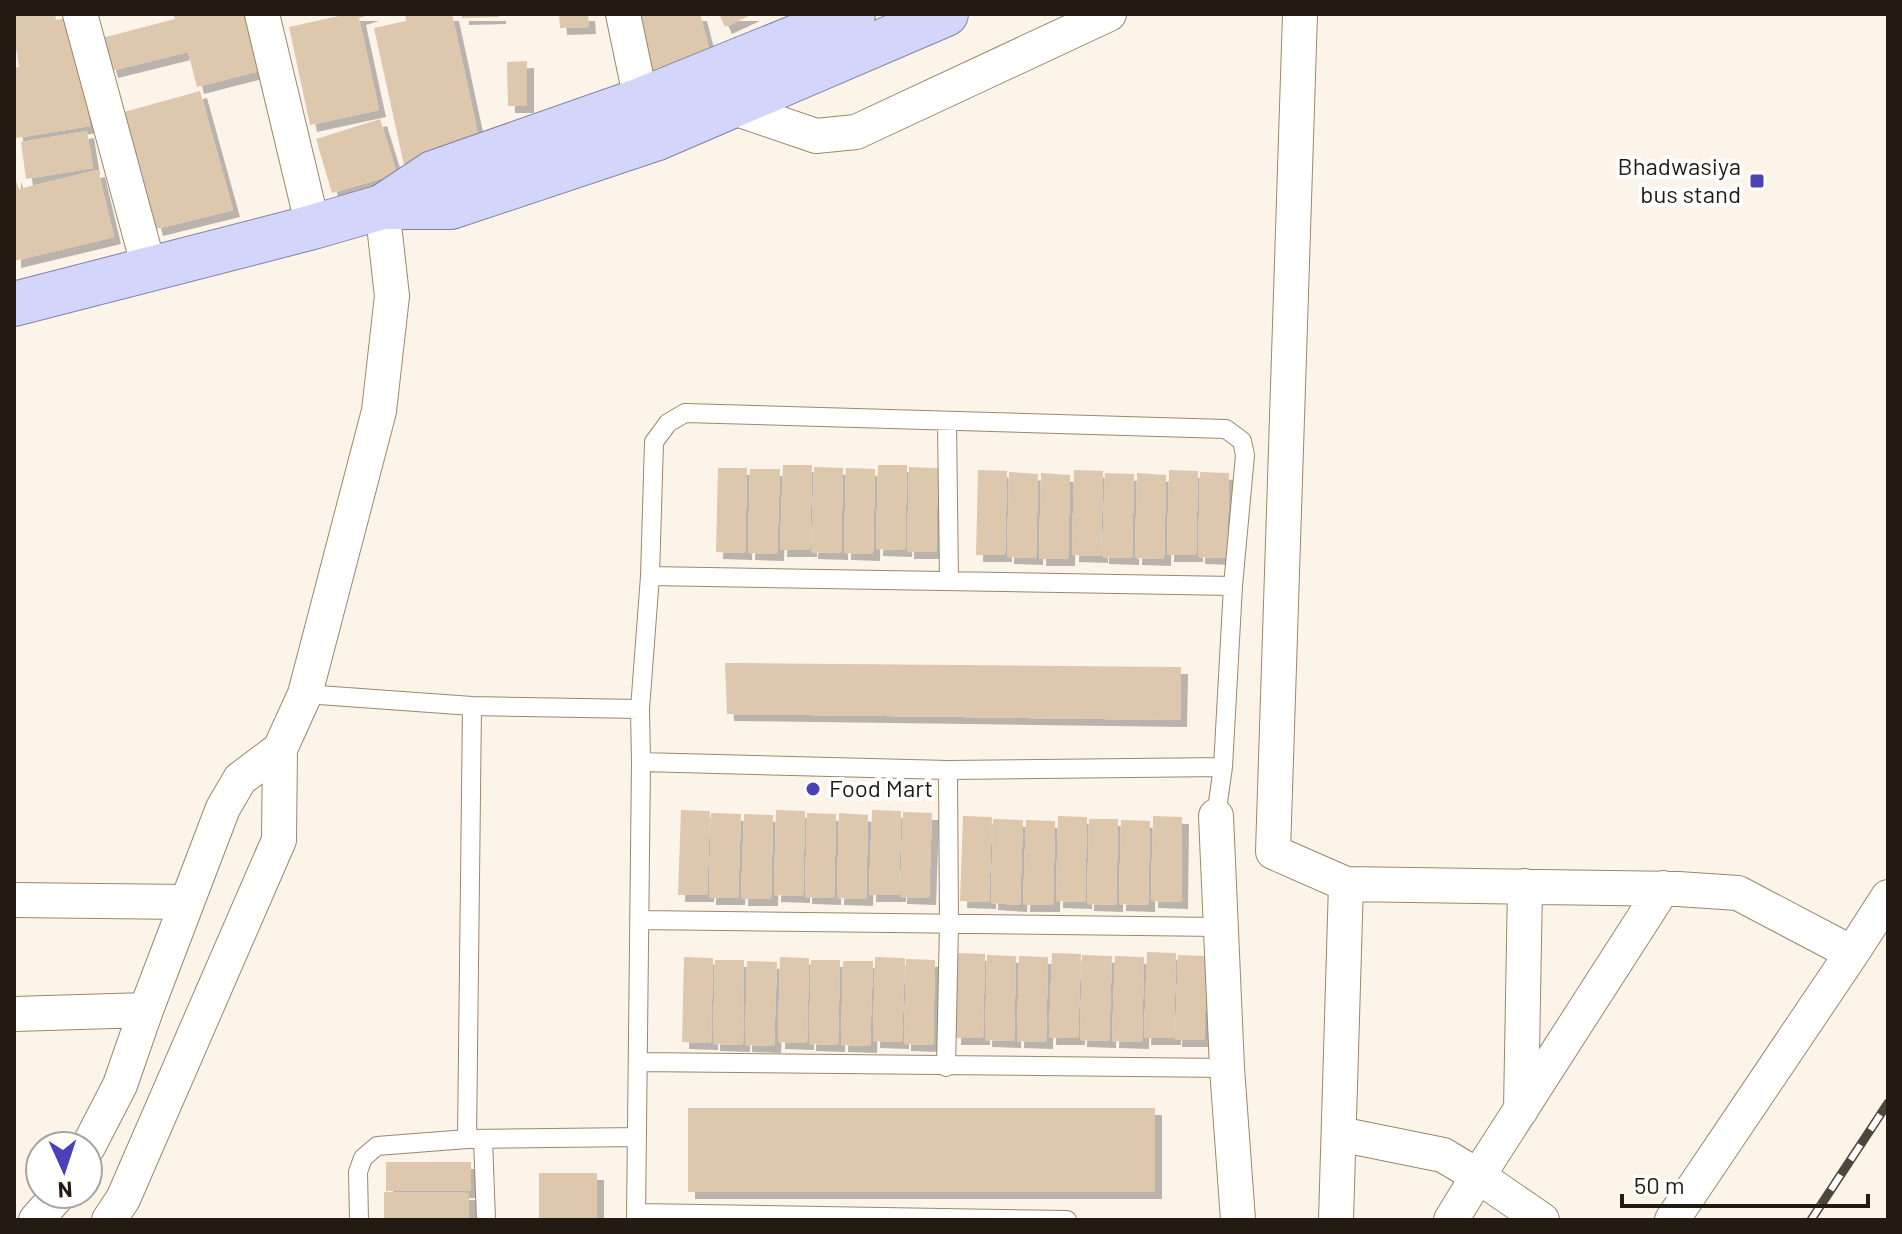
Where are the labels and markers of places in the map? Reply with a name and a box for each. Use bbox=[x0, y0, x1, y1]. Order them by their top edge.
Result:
place label: Bhadwasiya bus stand bbox=[1618, 151, 1741, 208]
marker: Bhadwasiya bus stand bbox=[1748, 172, 1766, 190]
place label: Food Mart bbox=[829, 773, 933, 802]
marker: Food Mart bbox=[804, 780, 822, 798]

